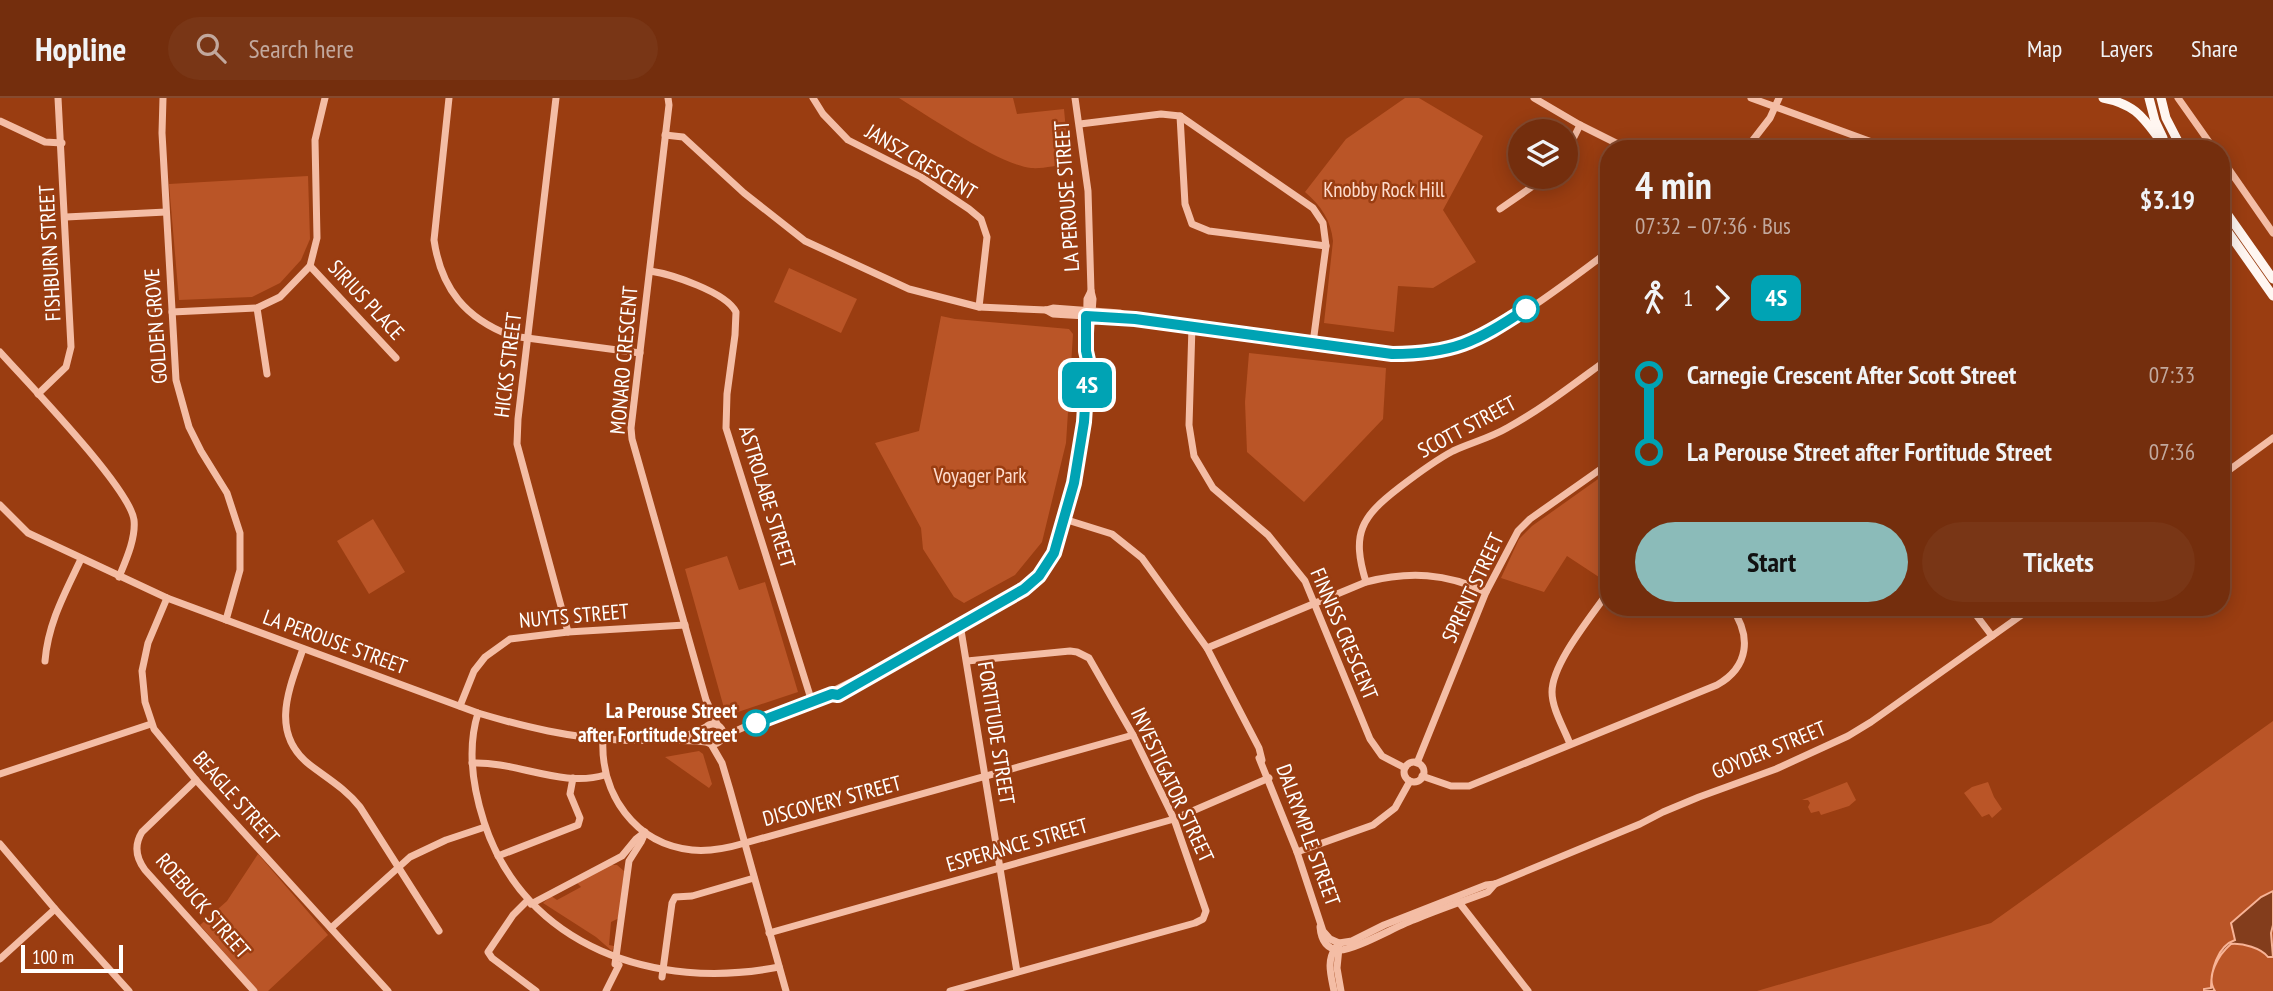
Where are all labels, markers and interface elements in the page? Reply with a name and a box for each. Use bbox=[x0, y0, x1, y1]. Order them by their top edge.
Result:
search box bbox=[168, 17, 658, 80]
text: Hopline bbox=[35, 27, 126, 70]
icon: search bbox=[192, 29, 230, 67]
text: Search here bbox=[248, 32, 354, 65]
text: Map bbox=[2027, 33, 2062, 64]
text: Layers bbox=[2100, 33, 2153, 64]
text: Share bbox=[2191, 33, 2238, 64]
street label: JANSZ CRESCENT bbox=[860, 117, 982, 206]
street label: LA PEROUSE STREET bbox=[1048, 119, 1085, 272]
map controls bbox=[1508, 119, 1578, 189]
button: layers bbox=[1508, 119, 1578, 189]
text: 4 min bbox=[1635, 160, 1712, 209]
park label: Knobby Rock Hill bbox=[1323, 176, 1445, 203]
text: $3.19 bbox=[2140, 183, 2195, 216]
street label: FISHBURN STREET bbox=[32, 184, 67, 322]
text: 07:32 – 07:36 · Bus bbox=[1635, 211, 1791, 240]
street label: SIRIUS PLACE bbox=[323, 254, 410, 345]
street label: GOLDEN GROVE bbox=[138, 267, 173, 385]
icon: walk bbox=[1635, 279, 1673, 317]
icon: forward bbox=[1703, 279, 1741, 317]
text: 4S bbox=[1765, 282, 1787, 313]
text: 1 bbox=[1683, 283, 1693, 312]
street label: MONARO CRESCENT bbox=[604, 284, 643, 435]
unlabelled marker bbox=[1513, 296, 1539, 322]
street label: HICKS STREET bbox=[488, 310, 527, 419]
text: Carnegie Crescent After Scott Street bbox=[1687, 358, 2016, 391]
text: 07:33 bbox=[2149, 360, 2195, 389]
line badge: 4S bbox=[1056, 362, 1118, 408]
text: 4S bbox=[1076, 369, 1098, 400]
street label: SCOTT STREET bbox=[1413, 389, 1521, 464]
street label: ASTROLABE STREET bbox=[733, 422, 802, 572]
text: La Perouse Street after Fortitude Street bbox=[1687, 435, 2052, 468]
text: 07:36 bbox=[2149, 437, 2195, 466]
park label: Voyager Park bbox=[932, 462, 1027, 489]
button: Start bbox=[1635, 522, 1908, 602]
button: Tickets bbox=[1922, 522, 2195, 602]
street label: SPRENT STREET bbox=[1435, 528, 1510, 647]
street label: FINNISS CRESCENT bbox=[1305, 564, 1385, 704]
street label: NUYTS STREET bbox=[518, 597, 631, 634]
street label: LA PEROUSE STREET bbox=[259, 603, 411, 680]
street label: FORTITUDE STREET bbox=[972, 660, 1021, 807]
place label: La Perouse Street after Fortitude Street bbox=[578, 697, 737, 748]
street label: INVESTIGATOR STREET bbox=[1125, 703, 1220, 867]
marker: La Perouse Street after Fortitude Street bbox=[743, 710, 769, 736]
street label: GOYDER STREET bbox=[1708, 714, 1831, 785]
street label: BEAGLE STREET bbox=[187, 745, 286, 851]
street label: DALRYMPLE STREET bbox=[1270, 760, 1347, 910]
street label: DISCOVERY STREET bbox=[760, 769, 905, 832]
street label: ESPERANCE STREET bbox=[943, 811, 1091, 878]
street label: ROEBUCK STREET bbox=[150, 848, 257, 964]
scale bar bbox=[21, 942, 122, 974]
text: 100 m bbox=[32, 945, 74, 969]

